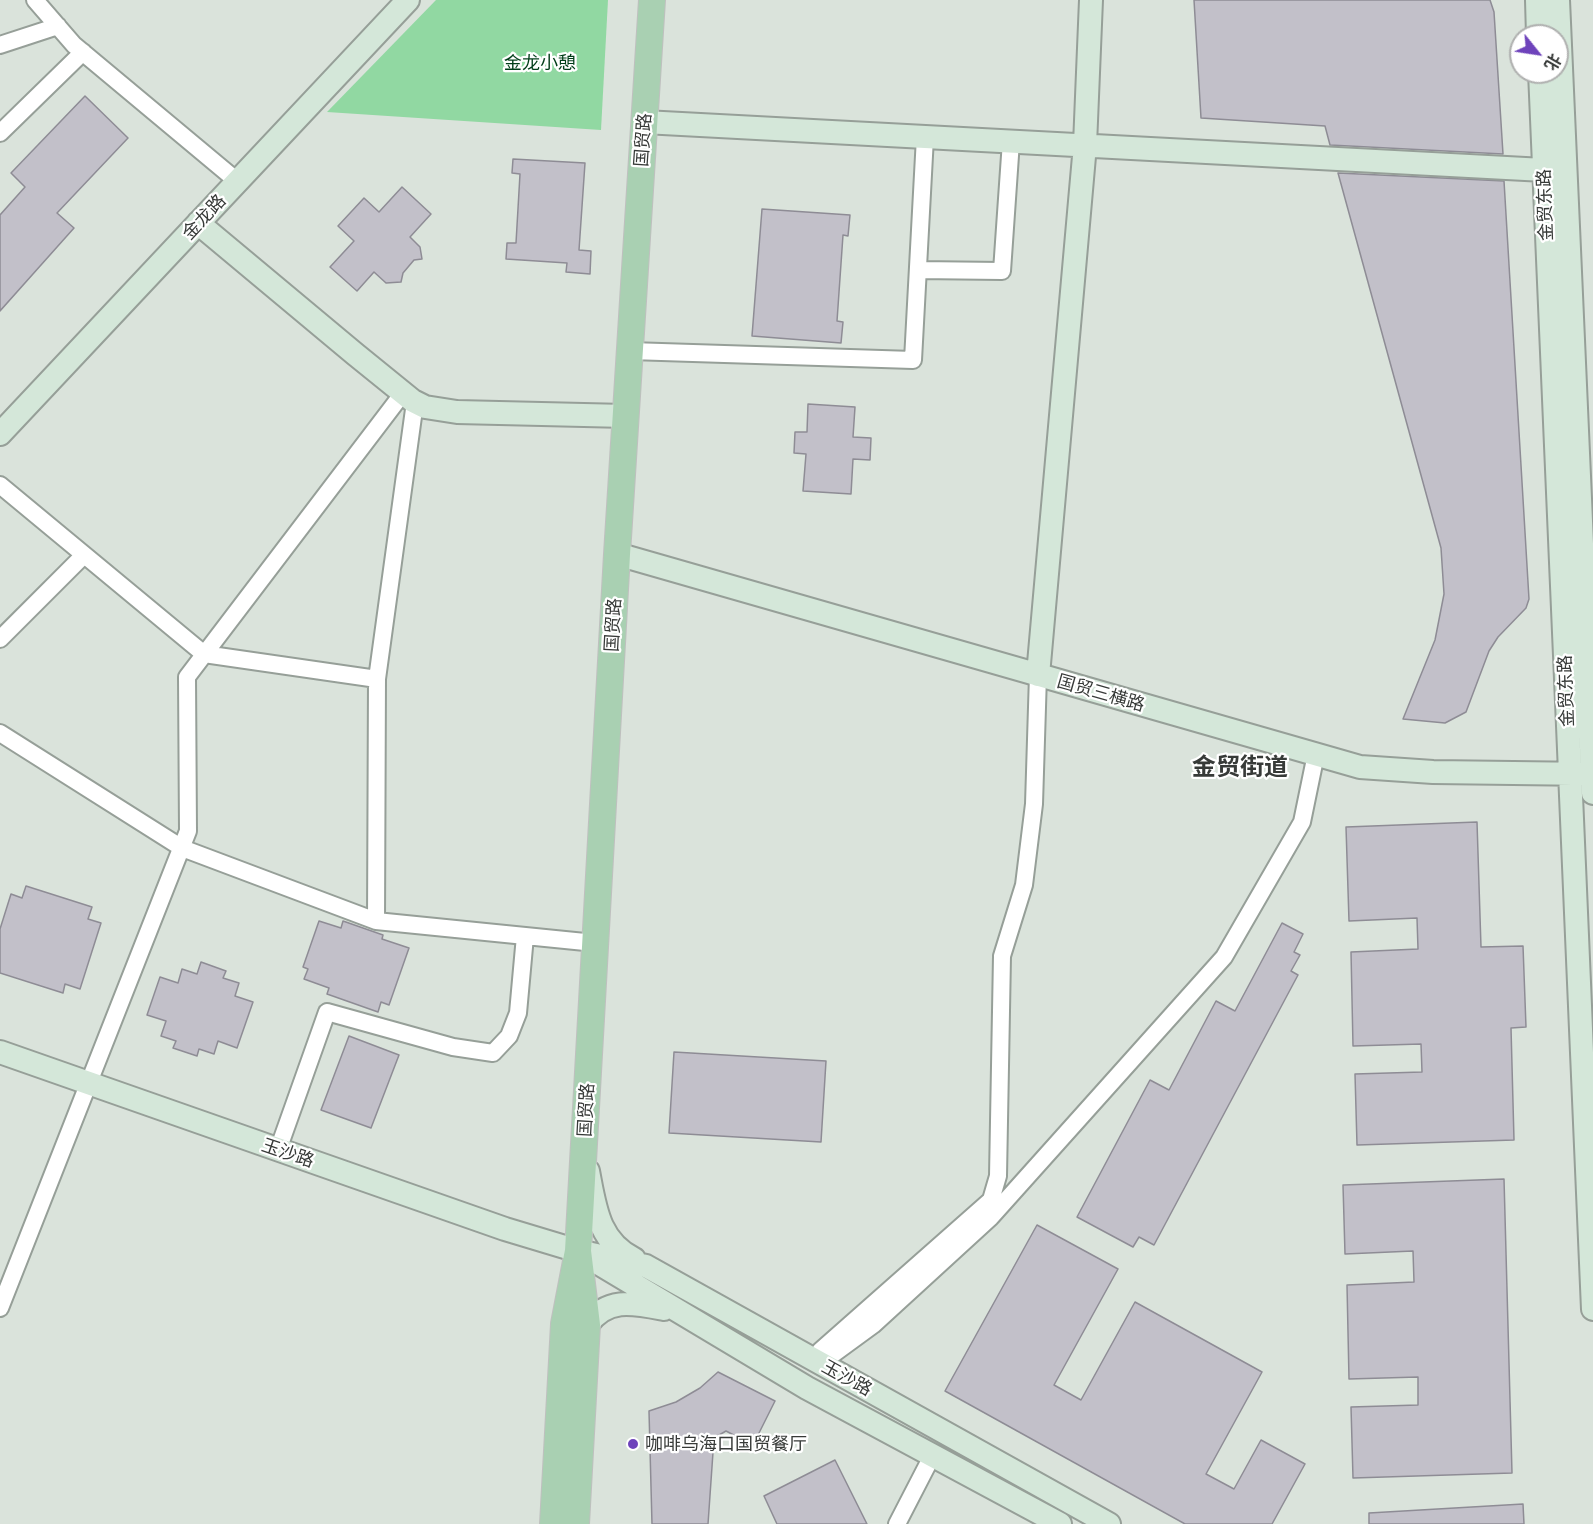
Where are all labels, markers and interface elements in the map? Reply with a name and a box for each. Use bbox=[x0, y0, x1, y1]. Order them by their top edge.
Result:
north arrow bbox=[1509, 24, 1569, 84]
text: 北 bbox=[1541, 51, 1566, 74]
park label: 金龙小憩 bbox=[504, 52, 576, 74]
street label: 国贸路 bbox=[630, 112, 656, 168]
street label: 金贸东路 bbox=[1533, 169, 1557, 241]
street label: 金龙路 bbox=[178, 190, 230, 244]
street label: 国贸路 bbox=[601, 597, 625, 653]
street label: 金贸东路 bbox=[1554, 655, 1578, 727]
street label: 国贸三横路 bbox=[1055, 670, 1147, 716]
district label: 金贸街道 bbox=[1192, 753, 1288, 781]
street label: 国贸路 bbox=[574, 1082, 598, 1138]
street label: 玉沙路 bbox=[259, 1134, 317, 1172]
street label: 玉沙路 bbox=[818, 1355, 876, 1401]
place label: 咖啡乌海口国贸餐厅 bbox=[645, 1433, 807, 1455]
marker: 咖啡乌海口国贸餐厅 bbox=[626, 1437, 640, 1451]

